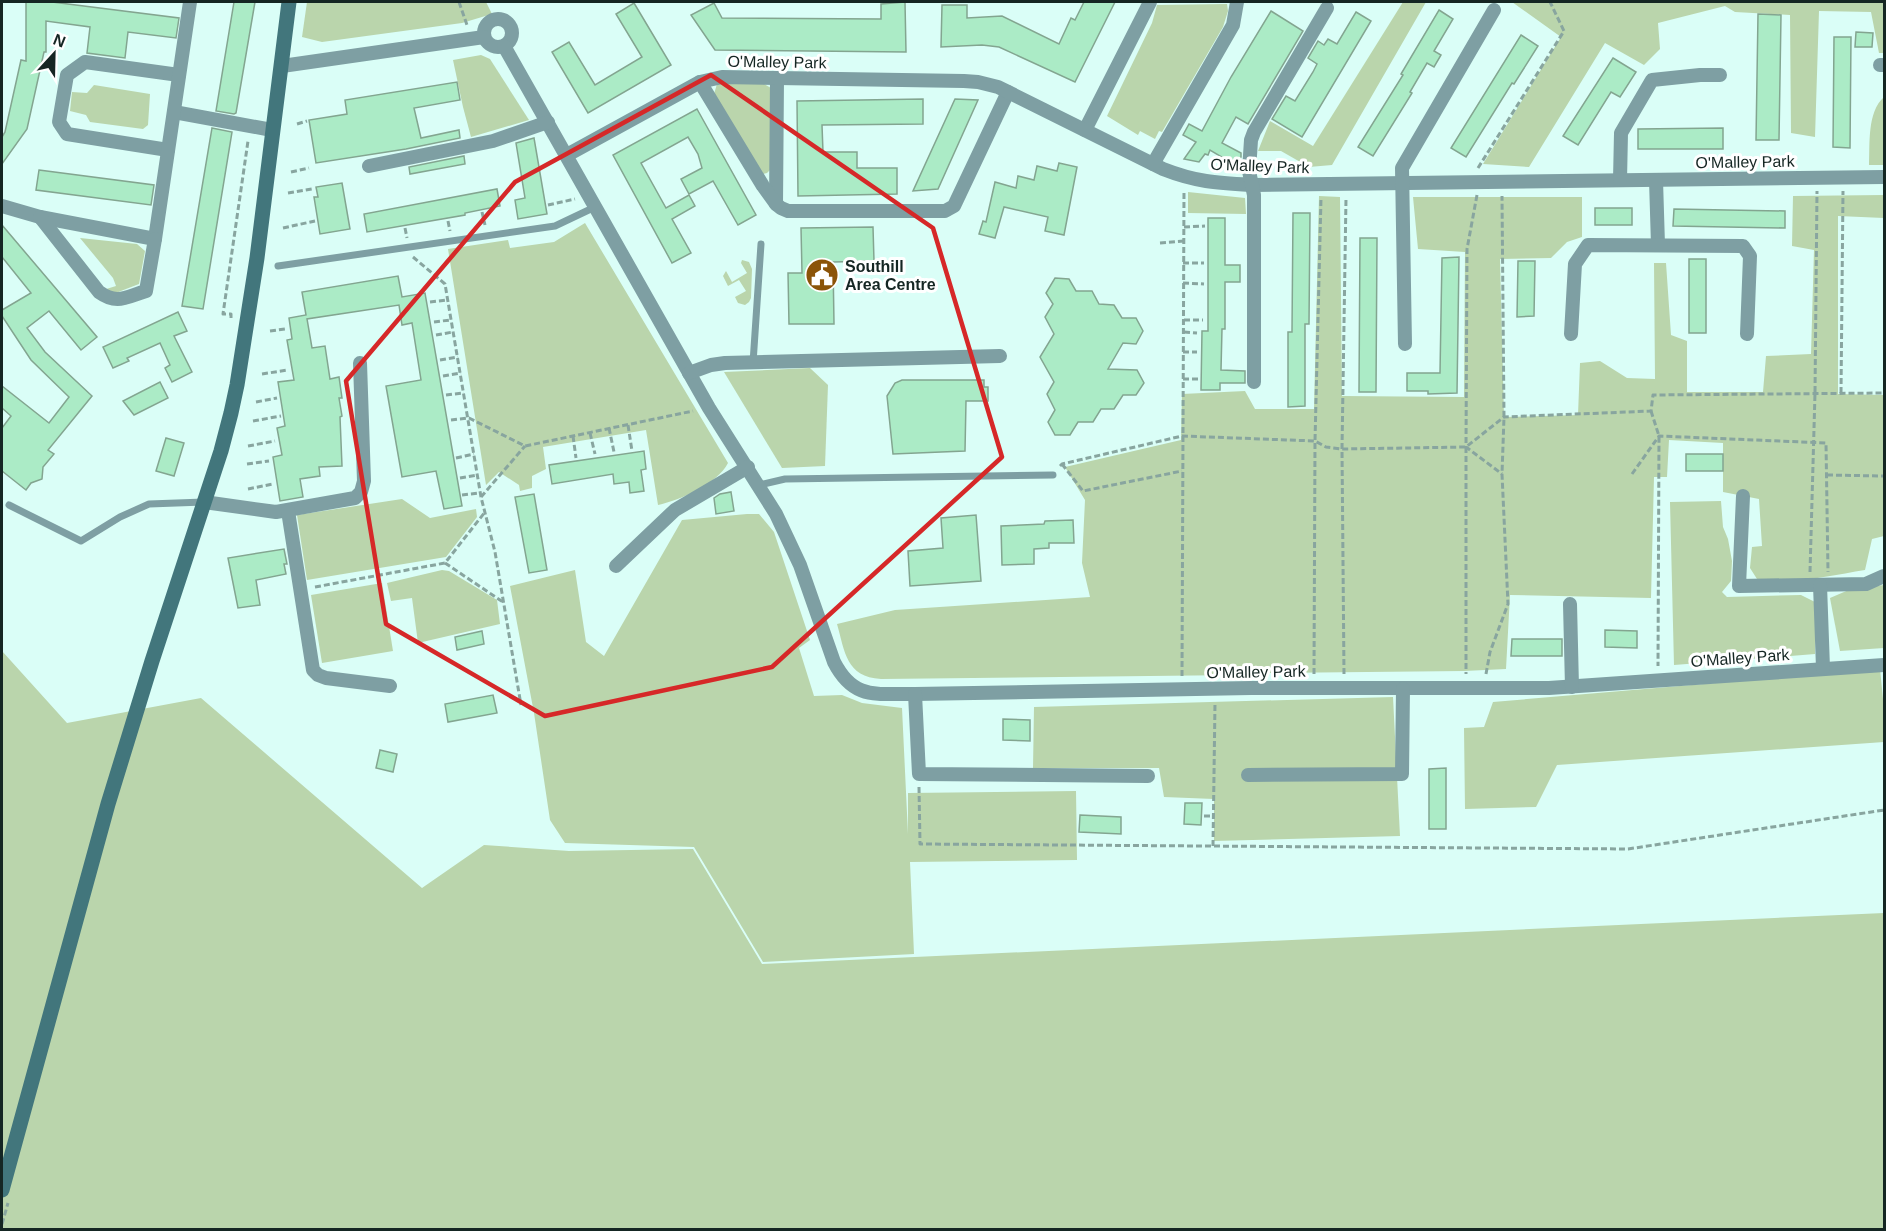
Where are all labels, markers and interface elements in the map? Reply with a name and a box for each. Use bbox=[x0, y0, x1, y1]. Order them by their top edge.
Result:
north arrow bbox=[24, 24, 84, 84]
text: N bbox=[51, 31, 68, 51]
street label: O'Malley Park bbox=[727, 53, 828, 71]
street label: O'Malley Park bbox=[1695, 153, 1796, 171]
street label: O'Malley Park bbox=[1210, 156, 1311, 176]
public building icon: Southill Area Centre bbox=[804, 257, 840, 293]
place label: Southill Area Centre bbox=[845, 258, 936, 293]
street label: O'Malley Park bbox=[1690, 646, 1791, 670]
street label: O'Malley Park bbox=[1206, 663, 1307, 681]

